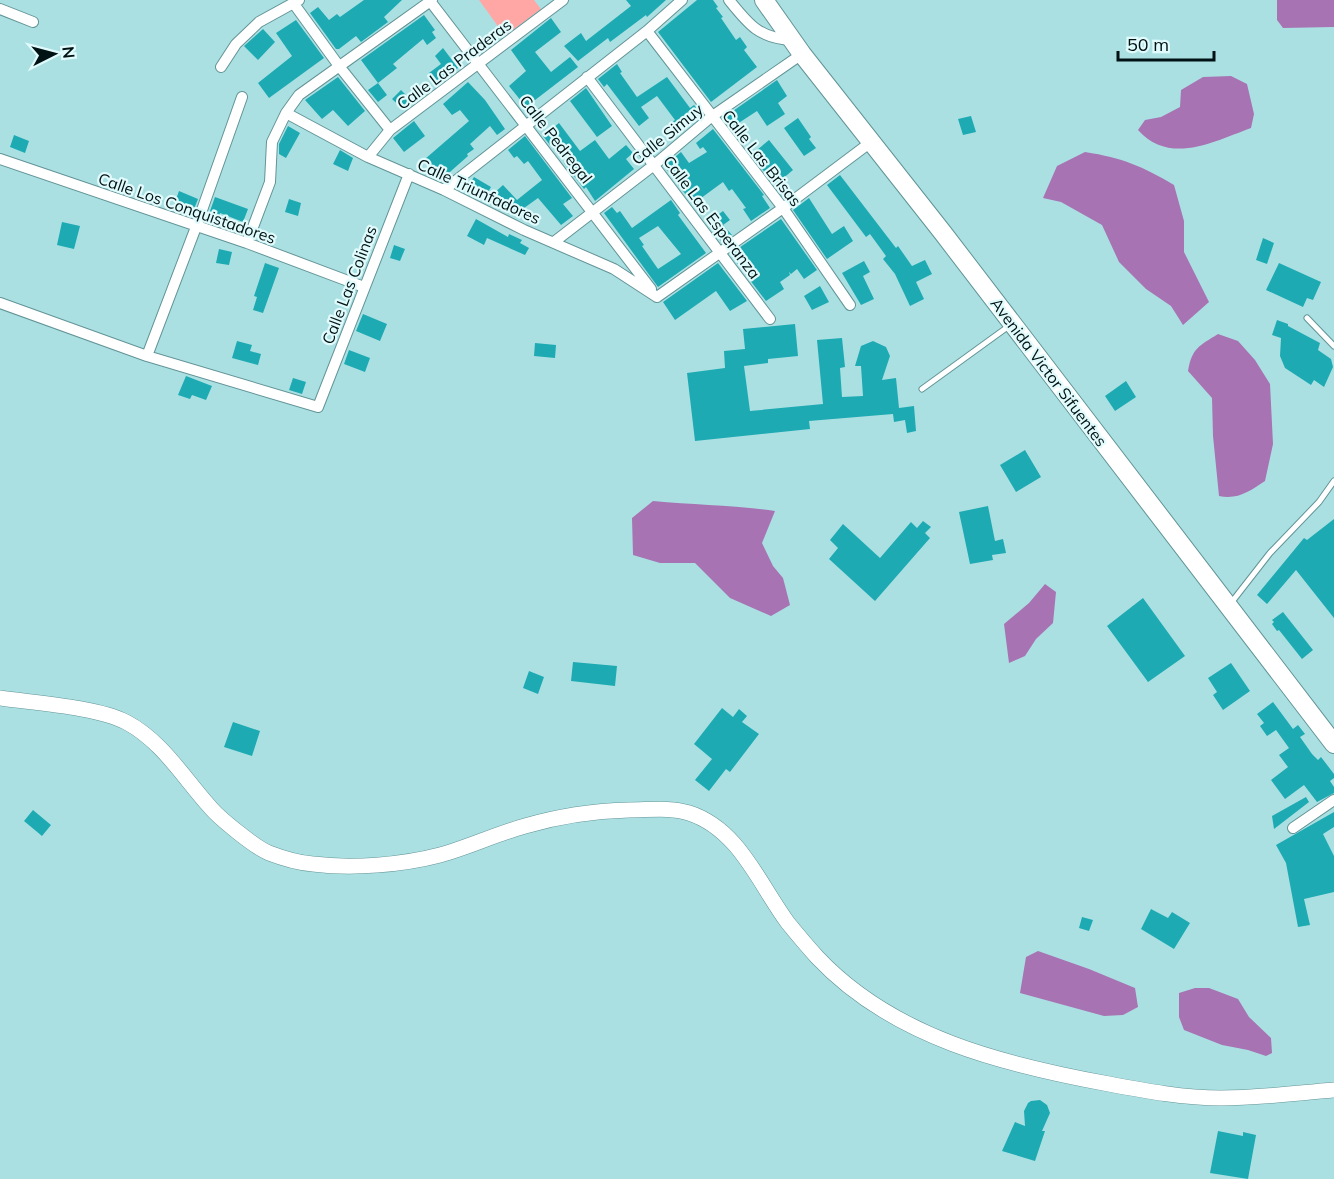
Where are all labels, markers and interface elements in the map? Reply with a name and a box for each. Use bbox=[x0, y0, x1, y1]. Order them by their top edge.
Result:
street label: Calle Las Praderas bbox=[393, 14, 515, 114]
north arrow bbox=[24, 24, 84, 84]
scale bar bbox=[1118, 24, 1214, 62]
text: 50 m bbox=[1127, 33, 1169, 56]
text: N bbox=[58, 45, 79, 59]
street label: Calle Pedregal bbox=[515, 91, 597, 187]
street label: Calle Simuy bbox=[627, 99, 707, 169]
street label: Calle Las Brisas bbox=[718, 106, 806, 210]
street label: Calle Las Esperanza bbox=[659, 151, 765, 283]
street label: Calle Triunfadores bbox=[414, 154, 544, 228]
street label: Calle Los Conquistadores bbox=[96, 168, 278, 248]
street label: Calle Las Colinas bbox=[317, 223, 381, 347]
street label: Avenida Victor Sifuentes bbox=[986, 294, 1112, 450]

